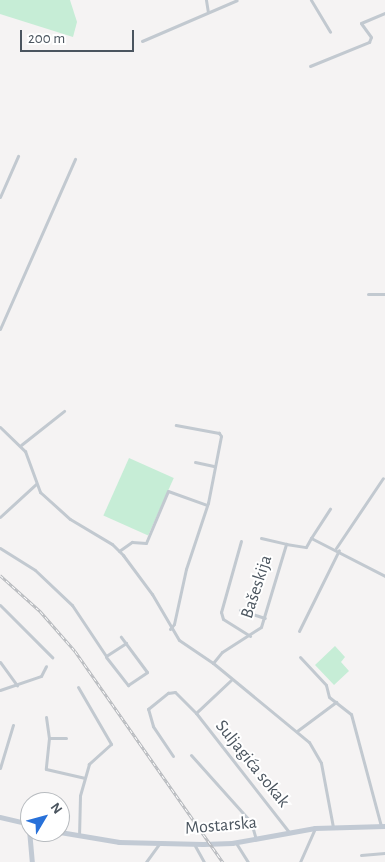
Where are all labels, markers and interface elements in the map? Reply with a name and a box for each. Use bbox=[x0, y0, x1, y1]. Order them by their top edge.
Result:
scale bar bbox=[22, 20, 136, 52]
text: 200 m bbox=[28, 31, 65, 46]
street label: Bašeskija bbox=[237, 553, 277, 621]
street label: Suljagića sokak bbox=[210, 716, 294, 812]
north arrow bbox=[20, 792, 70, 842]
text: N bbox=[48, 800, 65, 817]
street label: Mostarska bbox=[184, 812, 258, 840]

